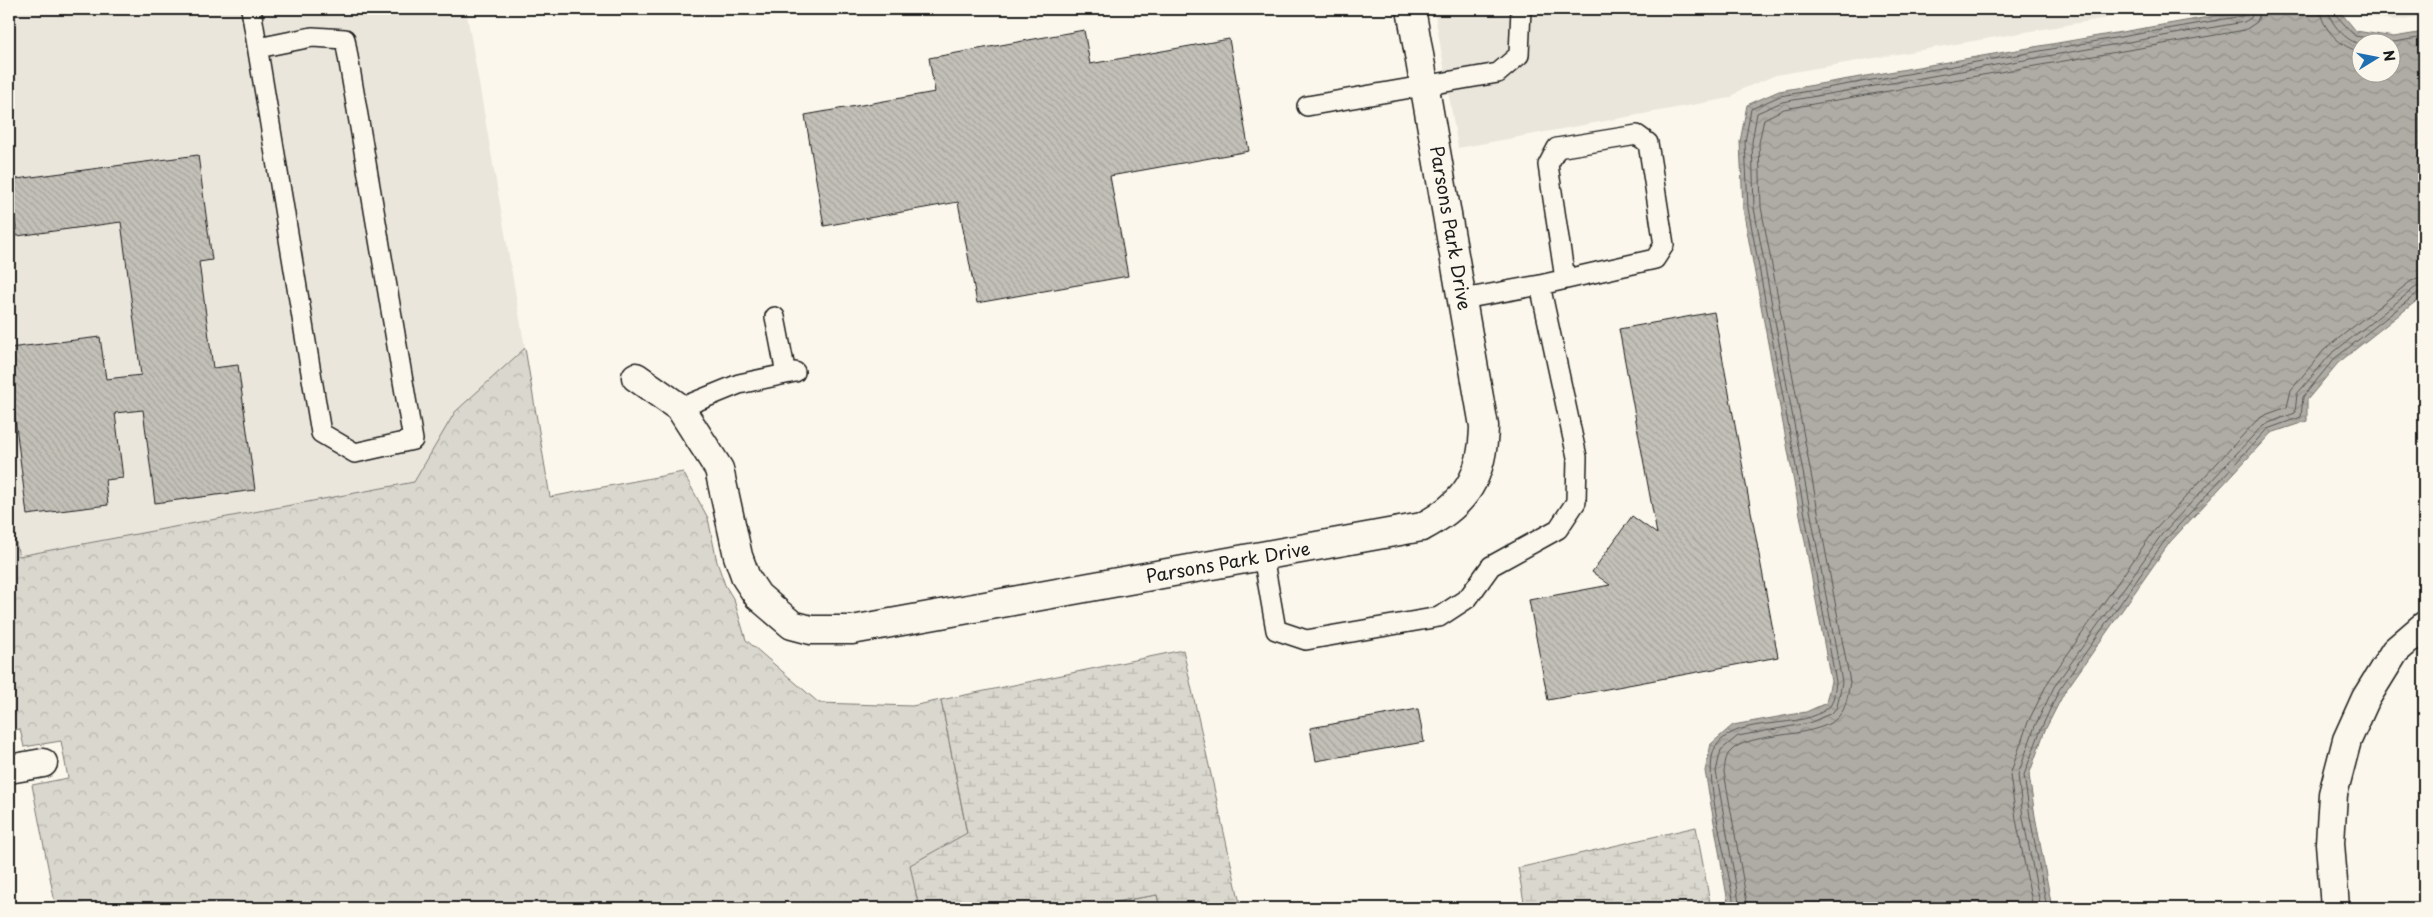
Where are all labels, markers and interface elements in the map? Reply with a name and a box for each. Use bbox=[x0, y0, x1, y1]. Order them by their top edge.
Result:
north arrow bbox=[2350, 32, 2400, 82]
text: N bbox=[2378, 48, 2401, 63]
street label: Parsons Park Drive bbox=[1424, 143, 1479, 312]
street label: Parsons Park Drive bbox=[1143, 534, 1312, 589]

